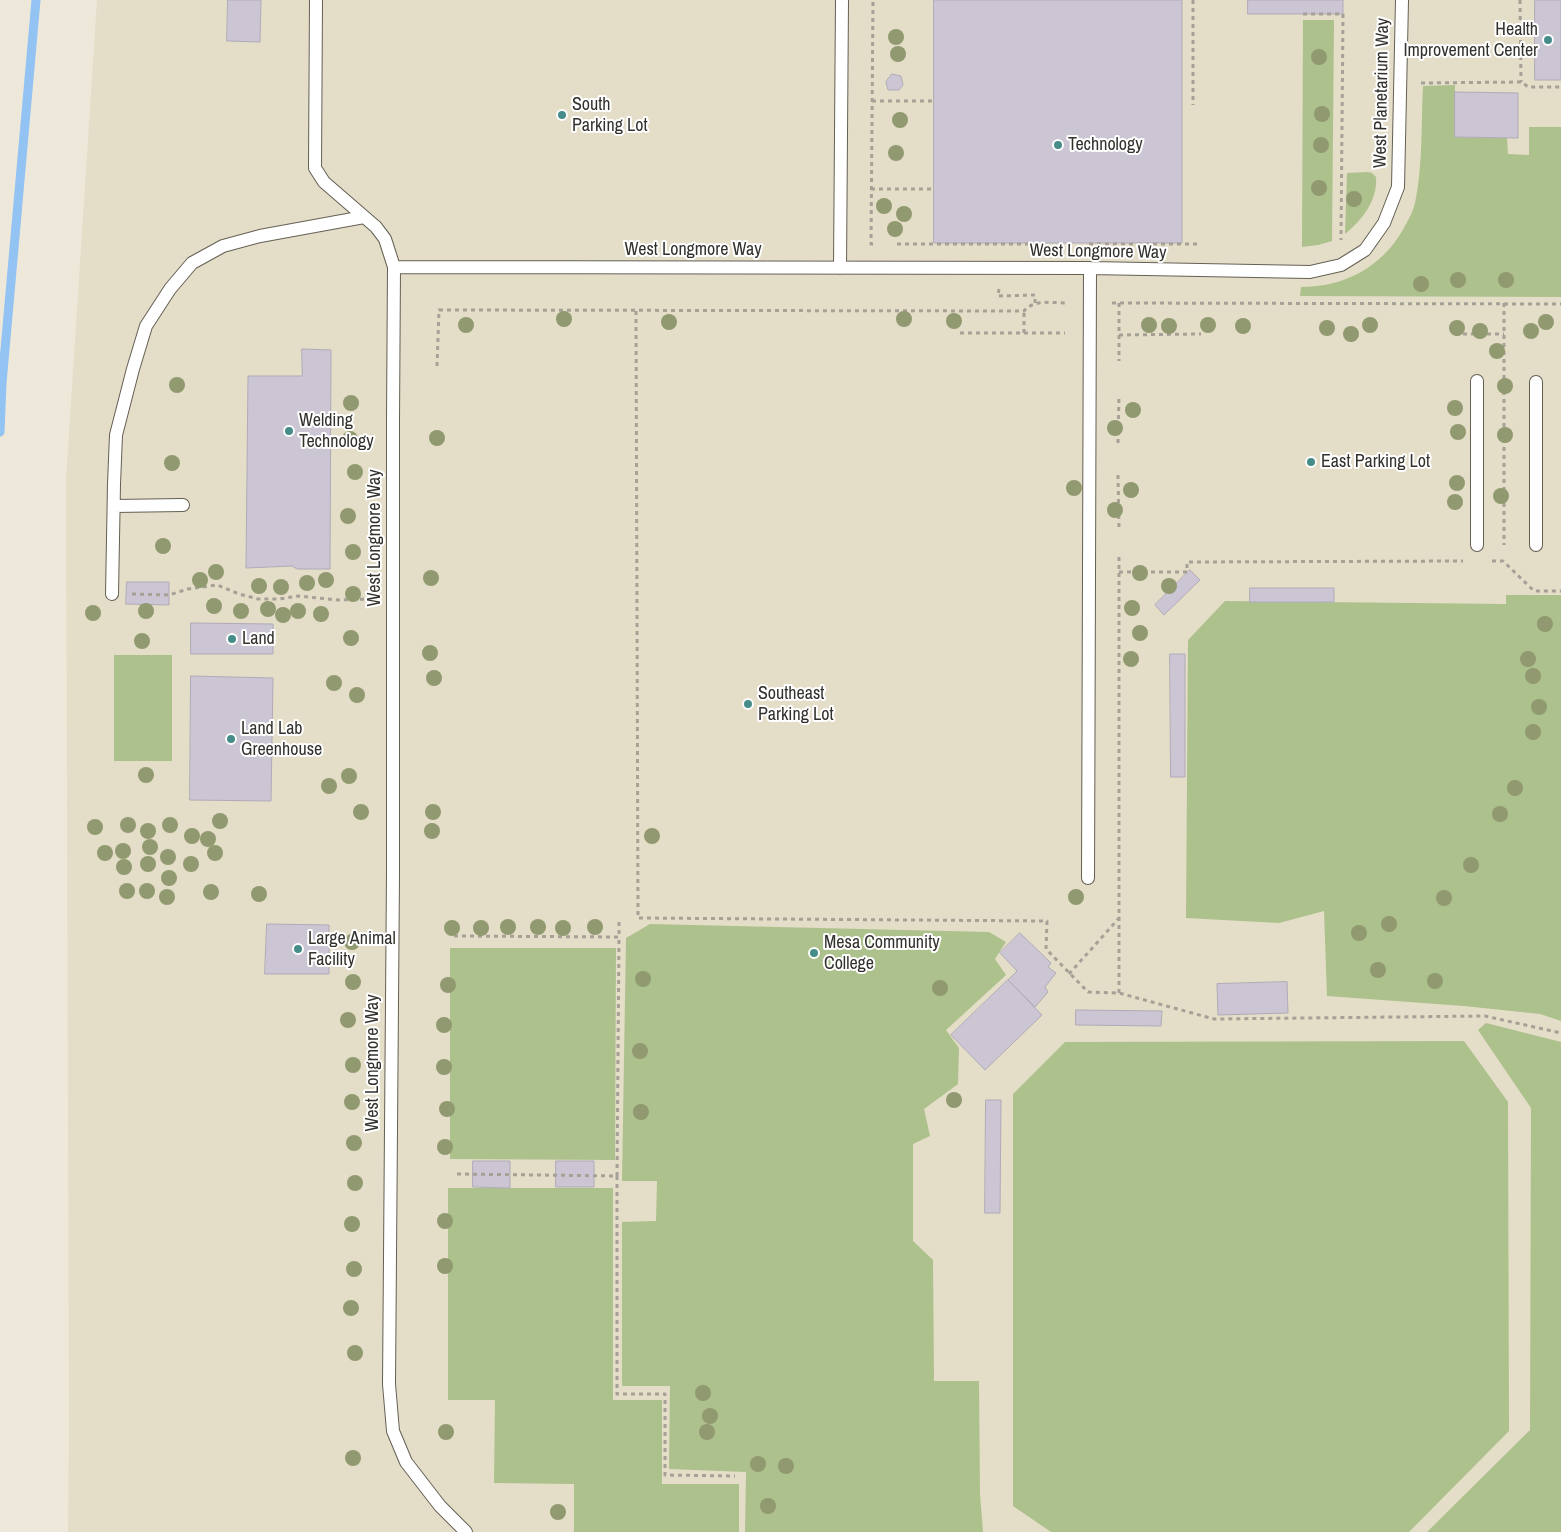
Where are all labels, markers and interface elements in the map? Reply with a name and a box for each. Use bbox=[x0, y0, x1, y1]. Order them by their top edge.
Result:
street label: West Planetarium Way bbox=[1370, 18, 1394, 168]
place label: Health Improvement Center bbox=[1403, 19, 1538, 62]
marker: Health Improvement Center bbox=[1542, 34, 1554, 46]
place label: South Parking Lot bbox=[572, 94, 647, 136]
marker: South Parking Lot bbox=[556, 109, 568, 121]
place label: Technology bbox=[1068, 134, 1143, 156]
marker: Technology bbox=[1052, 139, 1064, 151]
street label: West Longmore Way bbox=[624, 239, 762, 261]
street label: West Longmore Way bbox=[1029, 240, 1167, 264]
place label: Welding Technology bbox=[299, 410, 374, 452]
marker: Welding Technology bbox=[283, 425, 295, 437]
place label: East Parking Lot bbox=[1321, 451, 1430, 473]
marker: East Parking Lot bbox=[1305, 456, 1317, 468]
street label: West Longmore Way bbox=[364, 469, 386, 607]
place label: Land bbox=[242, 628, 275, 650]
marker: Land bbox=[226, 633, 238, 645]
place label: Southeast Parking Lot bbox=[758, 683, 833, 726]
marker: Southeast Parking Lot bbox=[742, 698, 754, 710]
place label: Land Lab Greenhouse bbox=[241, 718, 322, 761]
marker: Land Lab Greenhouse bbox=[225, 733, 237, 745]
place label: Large Animal Facility bbox=[308, 928, 396, 971]
place label: Mesa Community College bbox=[824, 932, 940, 974]
marker: Large Animal Facility bbox=[292, 943, 304, 955]
marker: Mesa Community College bbox=[808, 947, 820, 959]
street label: West Longmore Way bbox=[362, 994, 384, 1132]

